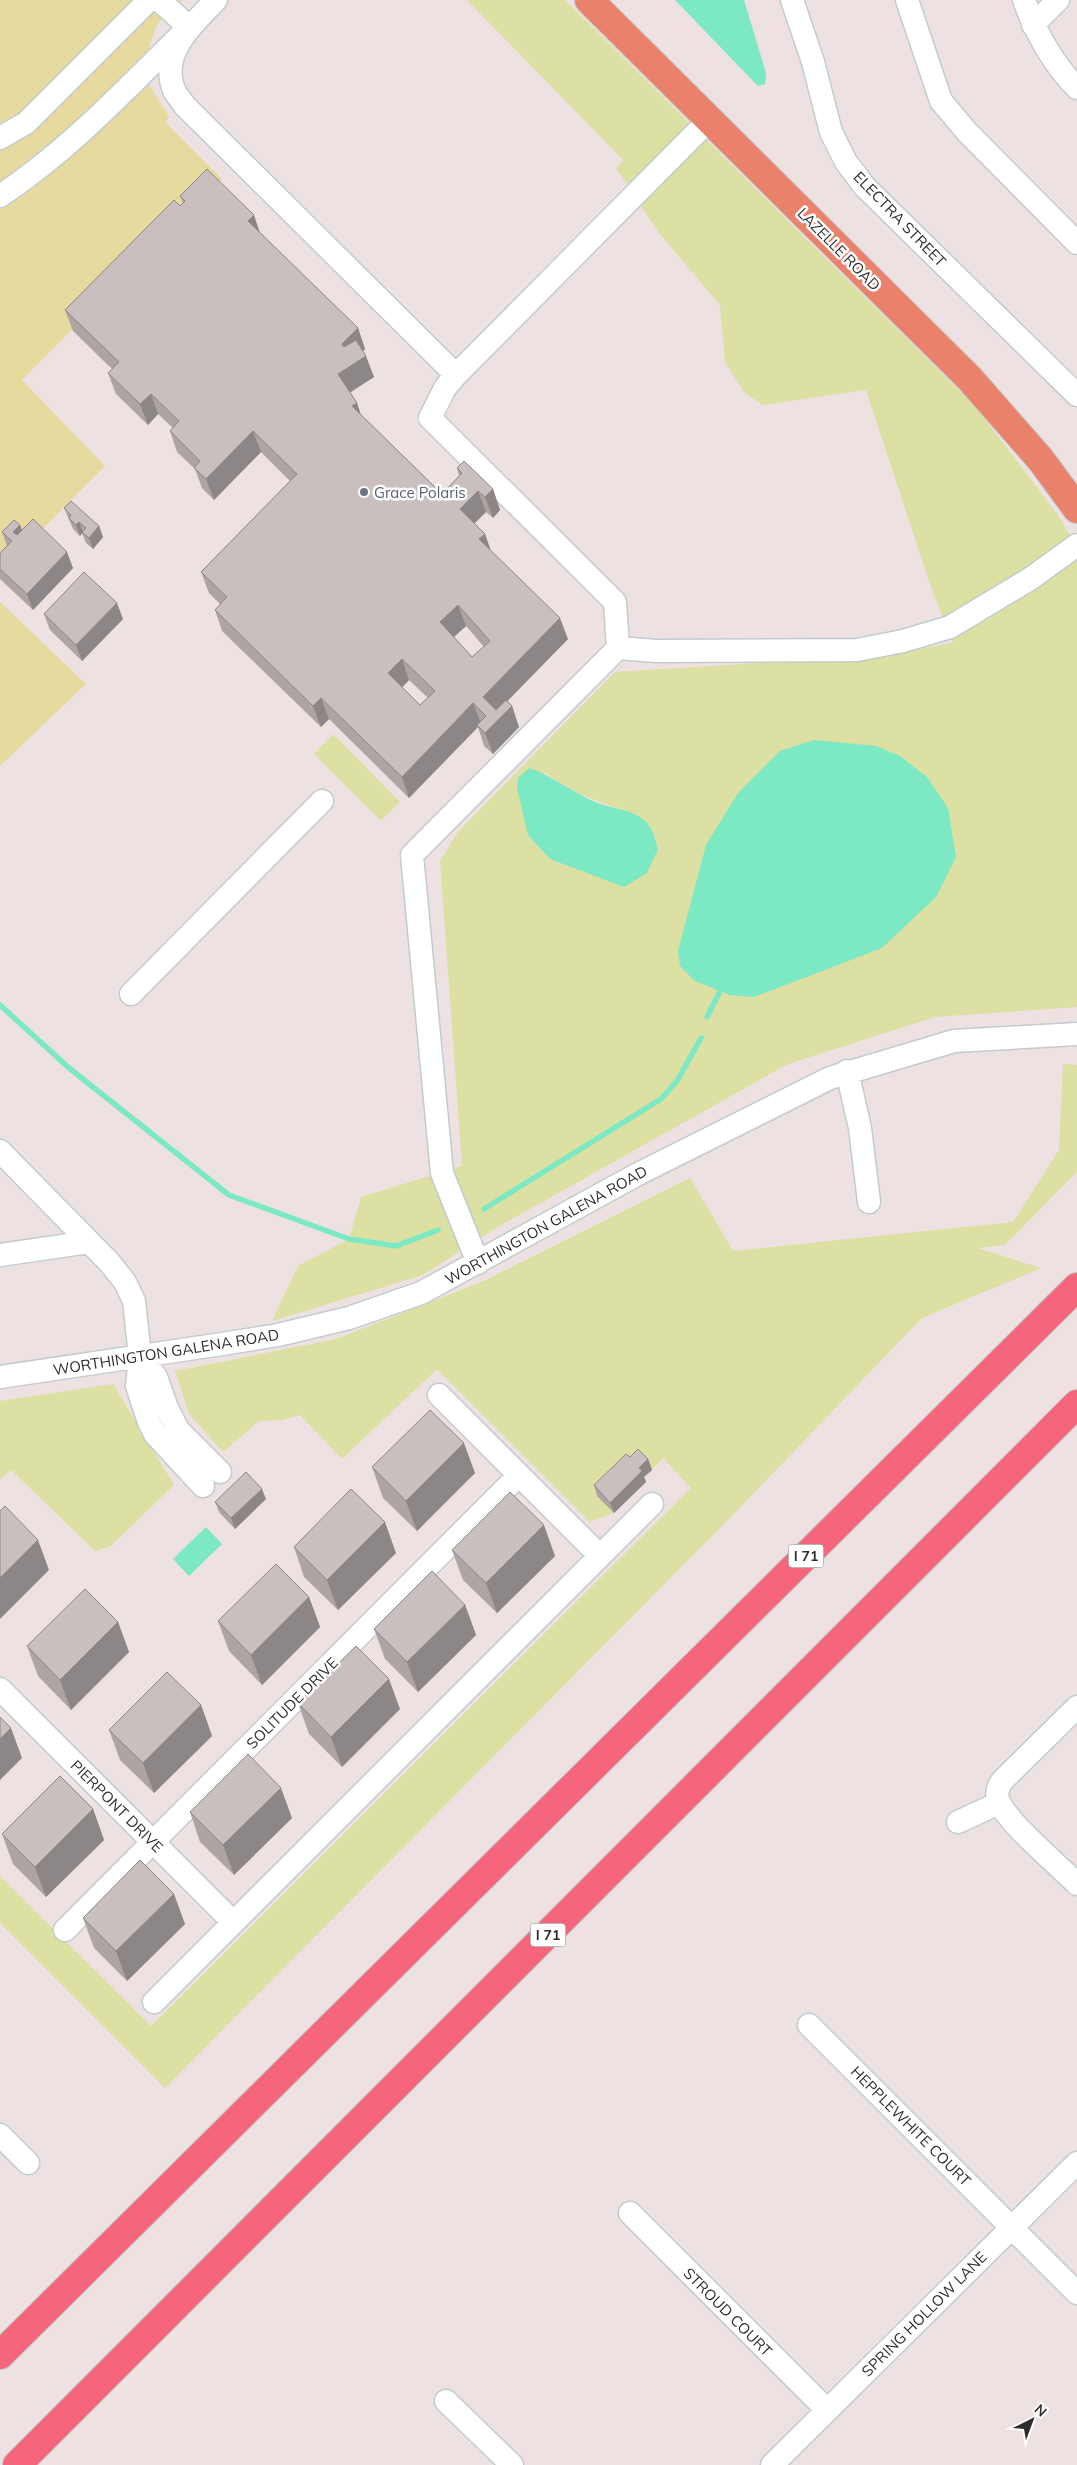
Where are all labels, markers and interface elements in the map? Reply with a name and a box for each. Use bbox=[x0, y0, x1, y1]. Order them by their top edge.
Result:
street label: ELECTRA STREET bbox=[850, 167, 950, 271]
street label: LAZELLE ROAD bbox=[794, 204, 884, 294]
place label: Grace Polaris bbox=[374, 483, 466, 502]
marker: Grace Polaris bbox=[358, 486, 370, 498]
street label: WORTHINGTON GALENA ROAD bbox=[441, 1161, 651, 1289]
street label: WORTHINGTON GALENA ROAD bbox=[52, 1325, 280, 1379]
road number: I 71 bbox=[788, 1544, 824, 1568]
street label: SOLITUDE DRIVE bbox=[242, 1653, 342, 1753]
street label: PIERPONT DRIVE bbox=[67, 1756, 167, 1856]
road number: I 71 bbox=[530, 1924, 566, 1946]
street label: HEPPLEWHITE COURT bbox=[847, 2062, 975, 2190]
street label: SPRING HOLLOW LANE bbox=[857, 2247, 991, 2381]
street label: STROUD COURT bbox=[680, 2264, 776, 2360]
north arrow bbox=[1007, 2395, 1057, 2445]
text: N bbox=[1031, 2400, 1051, 2421]

